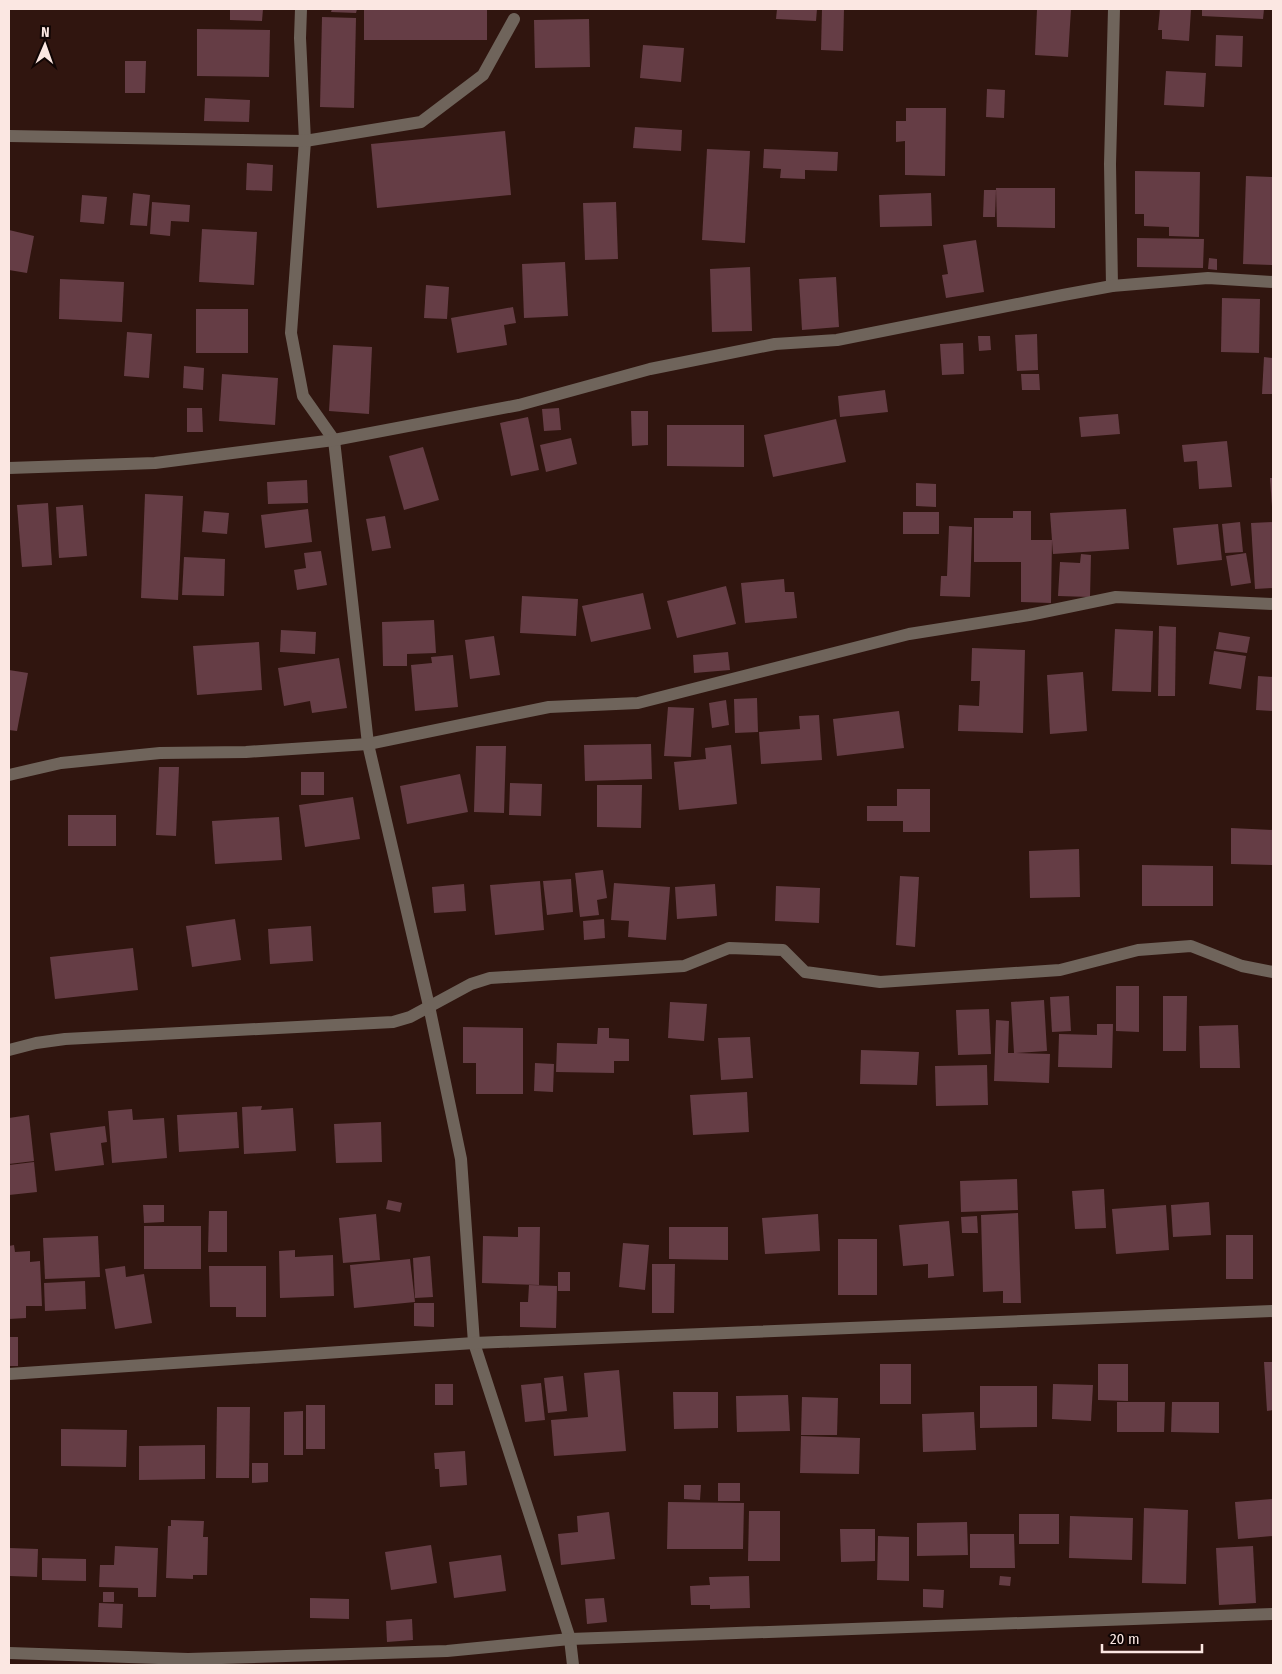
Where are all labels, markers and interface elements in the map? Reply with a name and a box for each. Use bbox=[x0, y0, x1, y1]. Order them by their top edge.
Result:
north arrow bbox=[20, 20, 70, 70]
text: N bbox=[41, 24, 50, 41]
scale bar bbox=[1102, 1622, 1202, 1654]
text: 20 m bbox=[1110, 1630, 1140, 1648]

